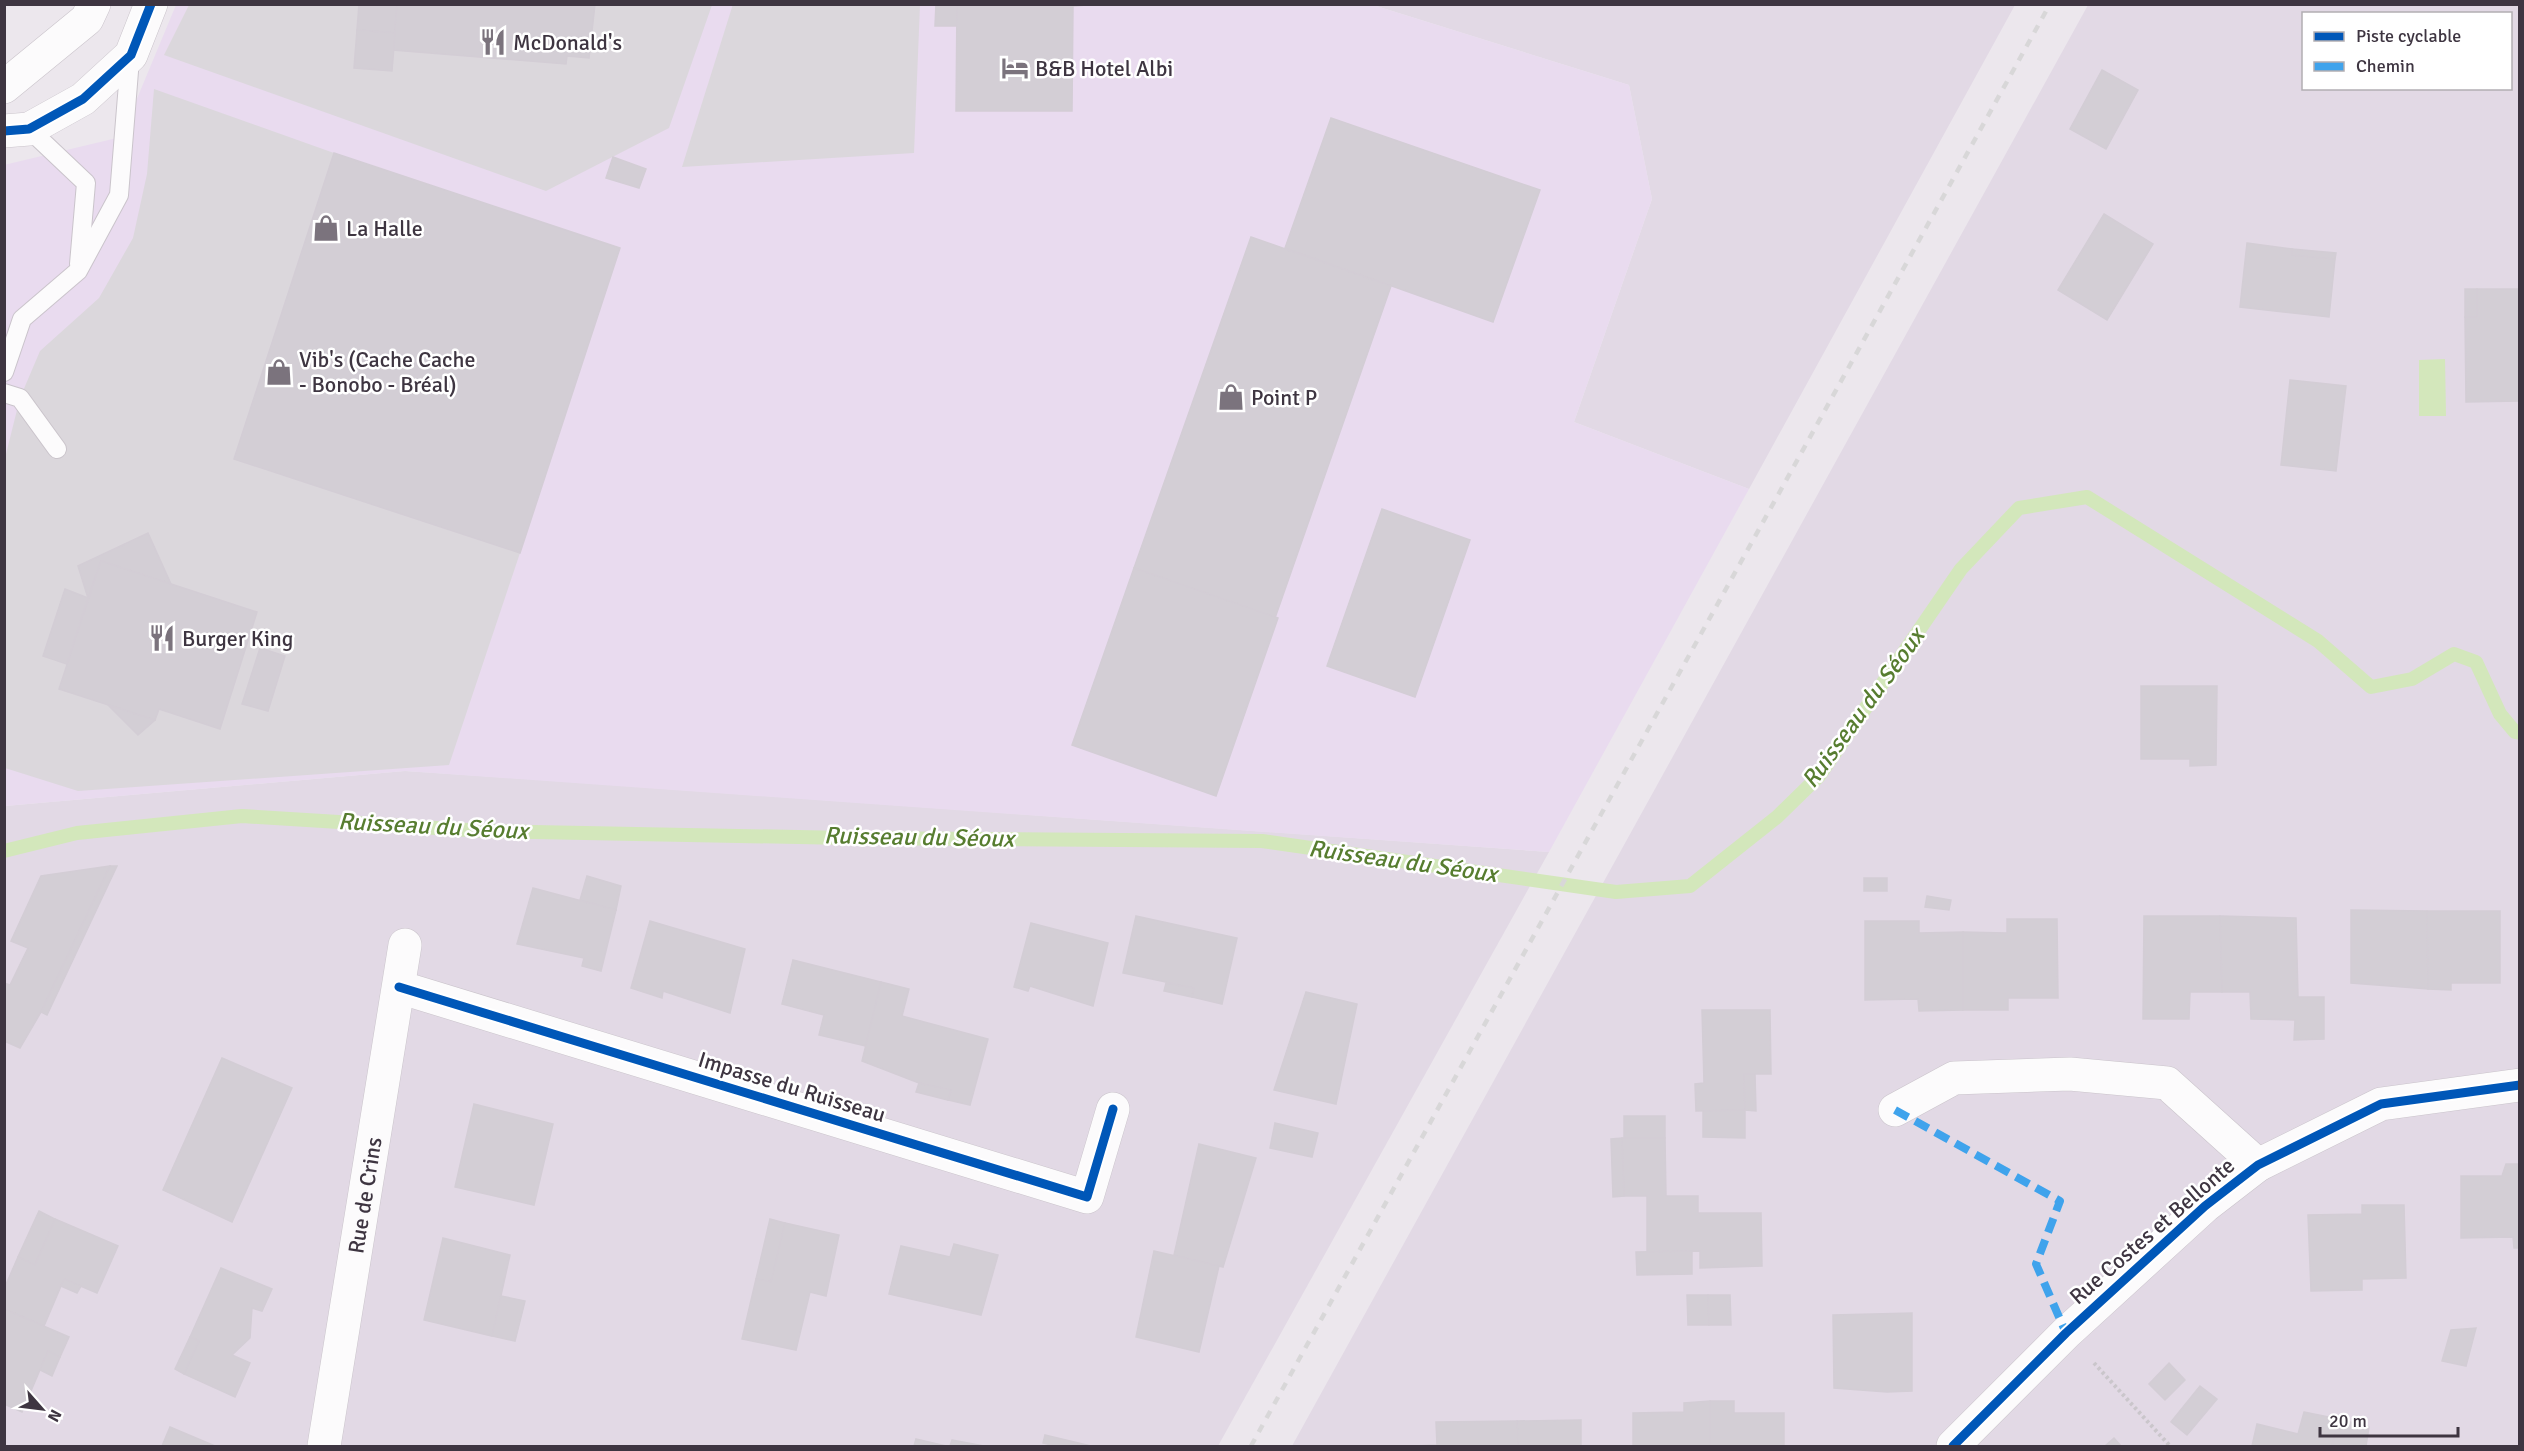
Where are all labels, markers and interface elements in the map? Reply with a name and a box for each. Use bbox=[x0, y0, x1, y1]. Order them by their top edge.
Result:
legend bbox=[2302, 12, 2512, 90]
text: Piste cyclable bbox=[2356, 25, 2461, 47]
restaurant icon: McDonald's bbox=[478, 27, 508, 57]
place label: McDonald's bbox=[513, 29, 622, 56]
hotel icon: B&B Hotel Albi bbox=[1000, 53, 1030, 83]
place label: B&B Hotel Albi bbox=[1035, 55, 1173, 82]
text: Chemin bbox=[2356, 55, 2415, 77]
shop icon: La Halle bbox=[311, 213, 341, 243]
place label: La Halle bbox=[346, 215, 423, 242]
place label: Vib's (Cache Cache - Bonobo - Bréal) bbox=[299, 346, 475, 398]
shop icon: Vib's (Cache Cache - Bonobo - Bréal) bbox=[264, 357, 294, 387]
shop icon: Point P bbox=[1216, 382, 1246, 412]
place label: Point P bbox=[1251, 384, 1317, 411]
water label: Ruisseau du Séoux bbox=[1795, 620, 1933, 794]
restaurant icon: Burger King bbox=[147, 623, 177, 653]
place label: Burger King bbox=[182, 625, 294, 652]
water label: Ruisseau du Séoux bbox=[337, 806, 532, 846]
water label: Ruisseau du Séoux bbox=[824, 820, 1017, 854]
water label: Ruisseau du Séoux bbox=[1307, 833, 1502, 889]
street label: Impasse du Ruisseau bbox=[695, 1046, 889, 1128]
street label: Rue de Crins bbox=[342, 1135, 387, 1255]
street label: Rue Costes et Bellonte bbox=[2064, 1152, 2240, 1310]
north arrow bbox=[12, 1379, 72, 1439]
scale bar bbox=[2320, 1400, 2458, 1438]
text: N bbox=[43, 1406, 66, 1425]
text: 20 m bbox=[2329, 1410, 2367, 1432]

